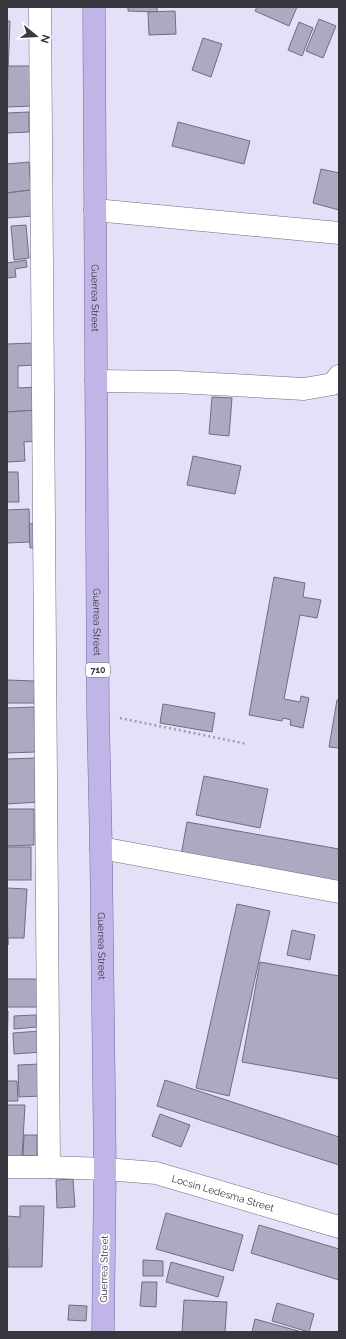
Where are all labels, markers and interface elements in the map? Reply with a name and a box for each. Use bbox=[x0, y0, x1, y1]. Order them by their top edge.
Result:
north arrow bbox=[16, 16, 56, 56]
text: N bbox=[38, 33, 53, 45]
street label: Guerrea Street bbox=[90, 264, 101, 332]
street label: Guerrea Street bbox=[92, 588, 103, 656]
road number: 710 bbox=[86, 663, 110, 677]
street label: Guerrea Street bbox=[96, 912, 108, 980]
street label: Locsin Ledesma Street bbox=[170, 1172, 276, 1213]
street label: Guerrea Street bbox=[98, 1235, 110, 1303]

